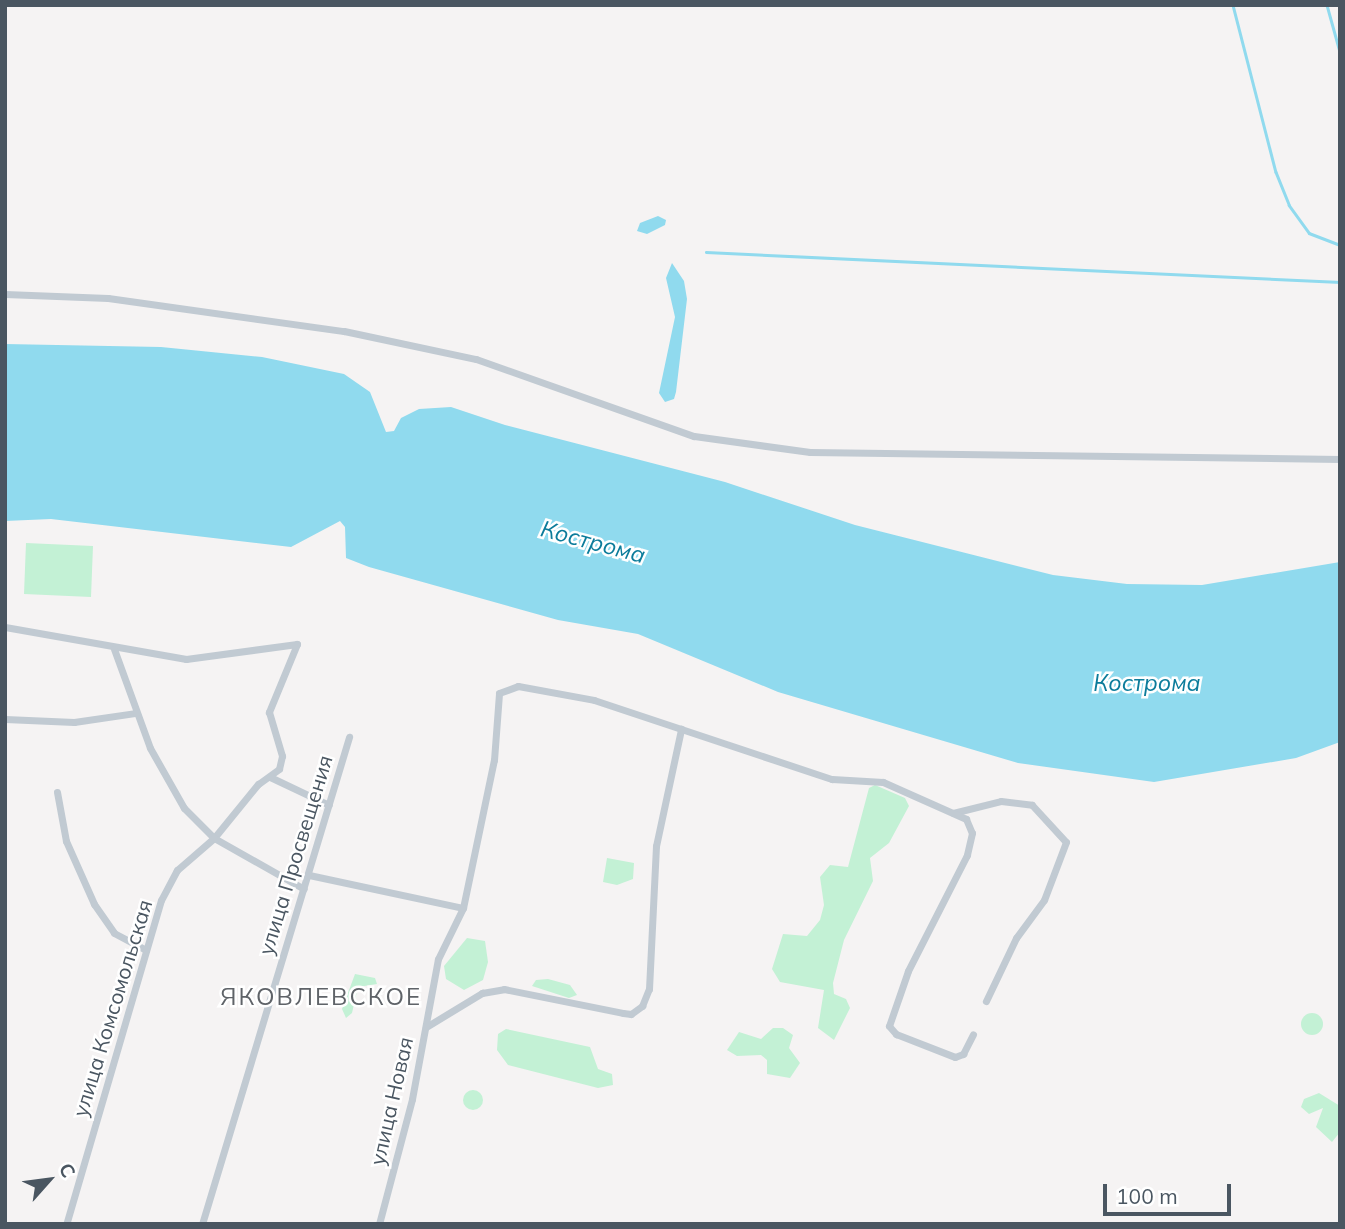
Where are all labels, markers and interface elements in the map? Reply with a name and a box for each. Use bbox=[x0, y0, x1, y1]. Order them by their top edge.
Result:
water label: Кострома bbox=[538, 515, 648, 569]
water label: Кострома bbox=[1093, 669, 1201, 697]
street label: улица Просвещения bbox=[253, 752, 337, 958]
street label: улица Комсомольская bbox=[67, 896, 157, 1120]
district label: ЯКОВЛЕВСКОЕ bbox=[221, 983, 421, 1011]
street label: улица Новая bbox=[364, 1034, 418, 1168]
north arrow bbox=[14, 1145, 84, 1215]
text: С bbox=[54, 1159, 81, 1182]
scale bar bbox=[1107, 1170, 1235, 1214]
text: 100 m bbox=[1116, 1183, 1178, 1209]

